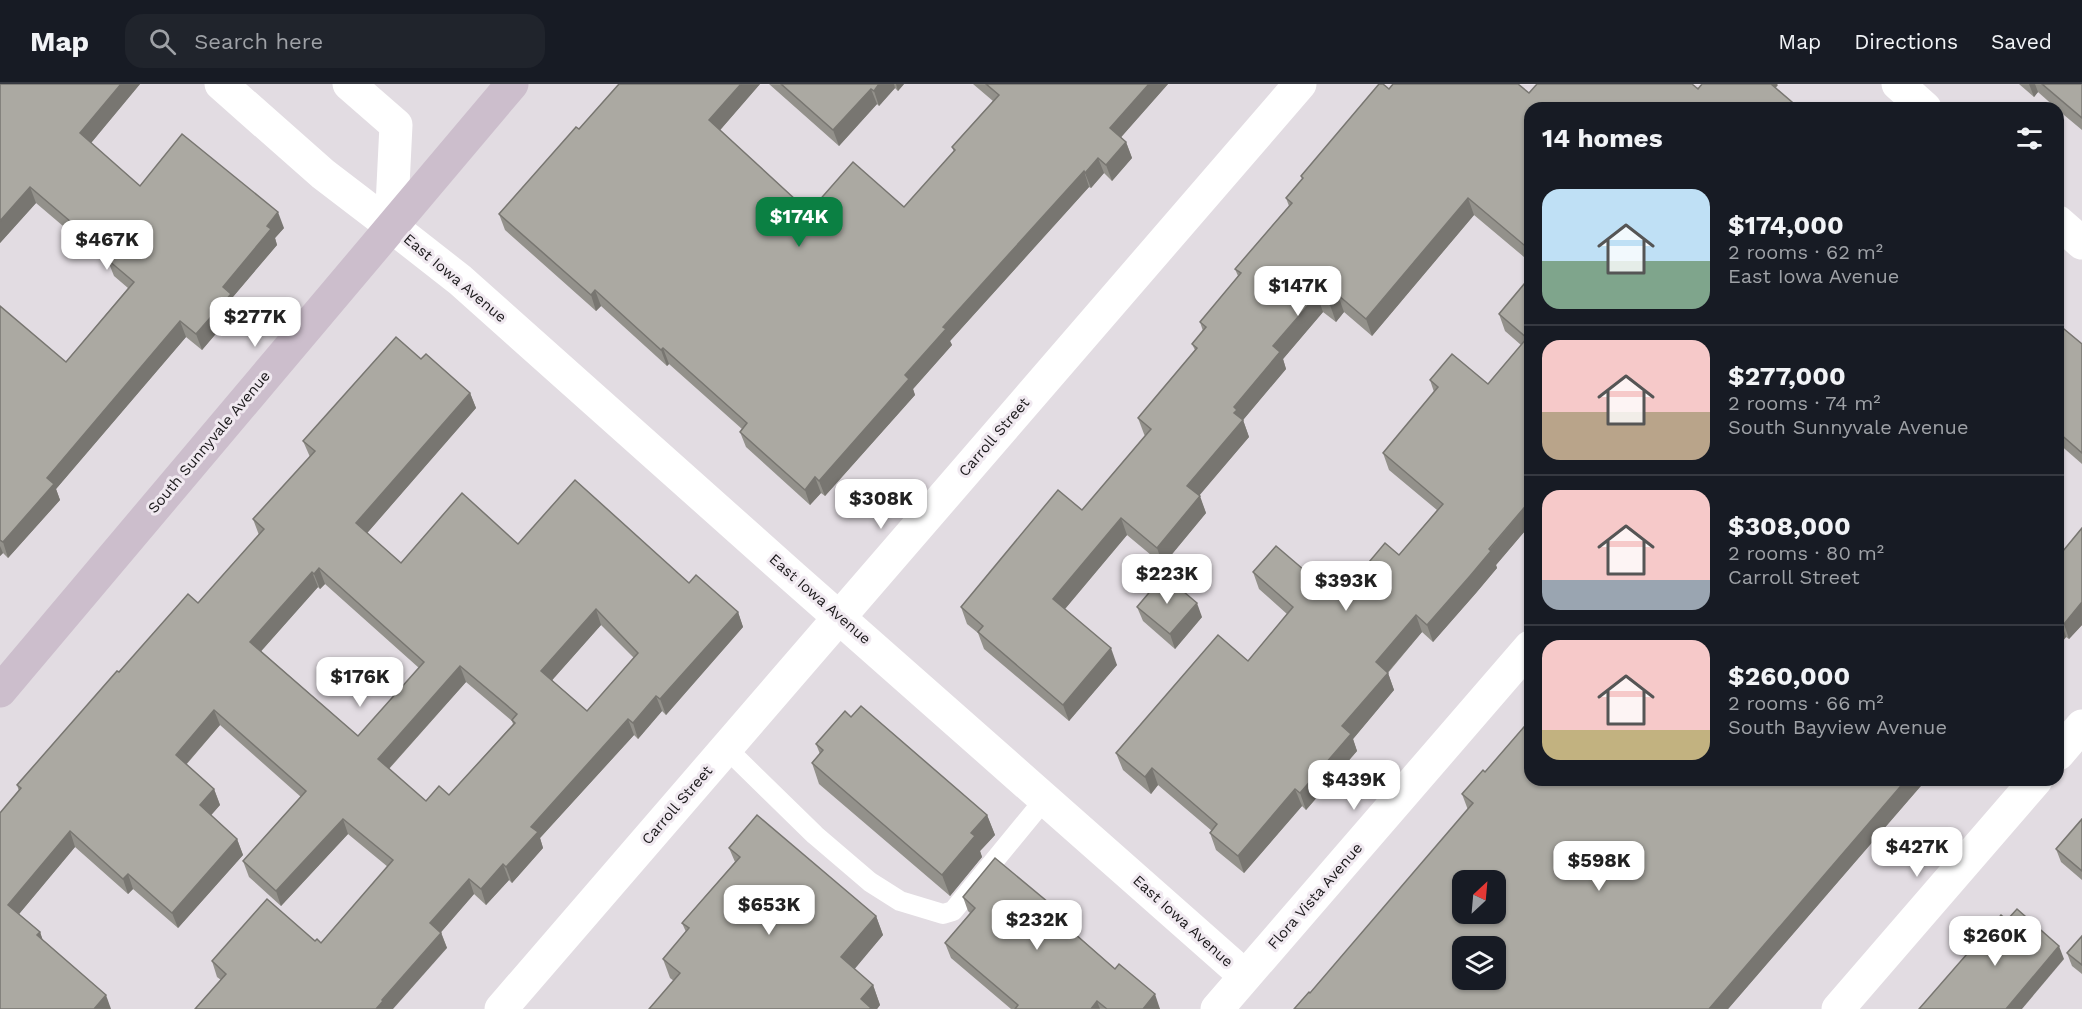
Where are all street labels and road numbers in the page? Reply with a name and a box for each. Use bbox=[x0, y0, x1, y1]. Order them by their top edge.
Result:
street label: East Iowa Avenue bbox=[400, 230, 510, 326]
street label: South Sunnyvale Avenue bbox=[144, 367, 274, 517]
street label: Carroll Street bbox=[955, 393, 1034, 480]
street label: East Iowa Avenue bbox=[766, 550, 874, 648]
street label: Carroll Street bbox=[638, 761, 717, 848]
street label: Flora Vista Avenue bbox=[1264, 839, 1366, 953]
street label: East Iowa Avenue bbox=[1129, 871, 1237, 971]

